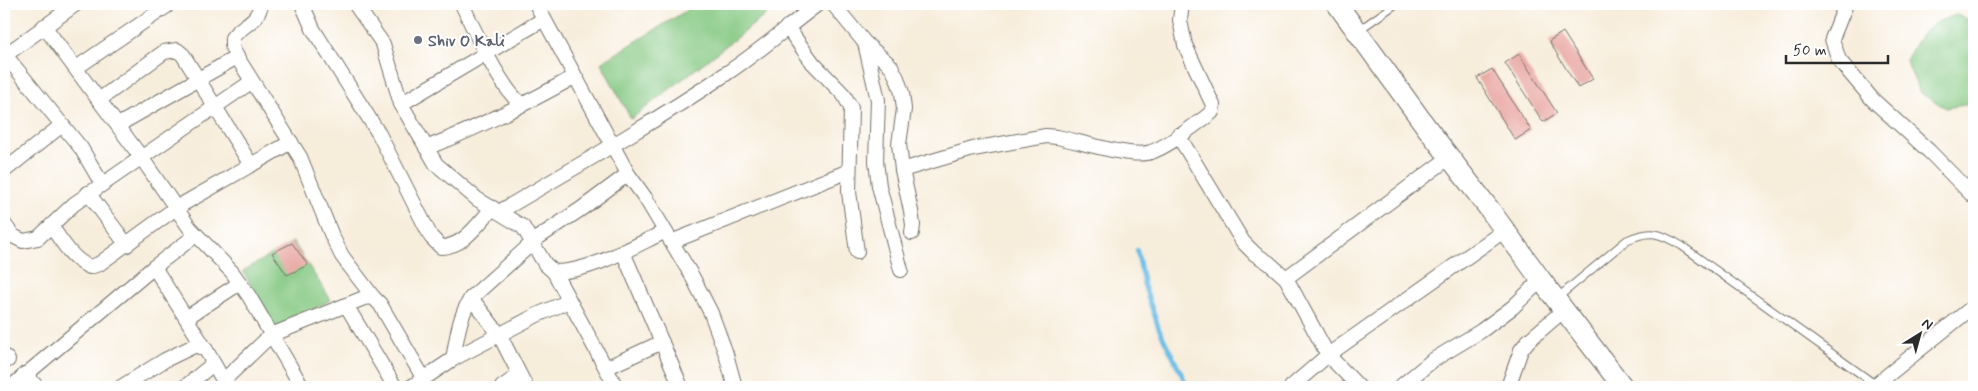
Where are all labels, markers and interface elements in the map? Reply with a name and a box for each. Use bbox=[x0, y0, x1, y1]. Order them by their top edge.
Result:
place label: Shiv O Kali bbox=[428, 31, 506, 52]
scale bar bbox=[1786, 32, 1888, 64]
marker: Shiv O Kali bbox=[412, 34, 424, 46]
text: 50 m bbox=[1793, 41, 1827, 61]
north arrow bbox=[1896, 308, 1946, 358]
text: N bbox=[1918, 314, 1936, 334]

